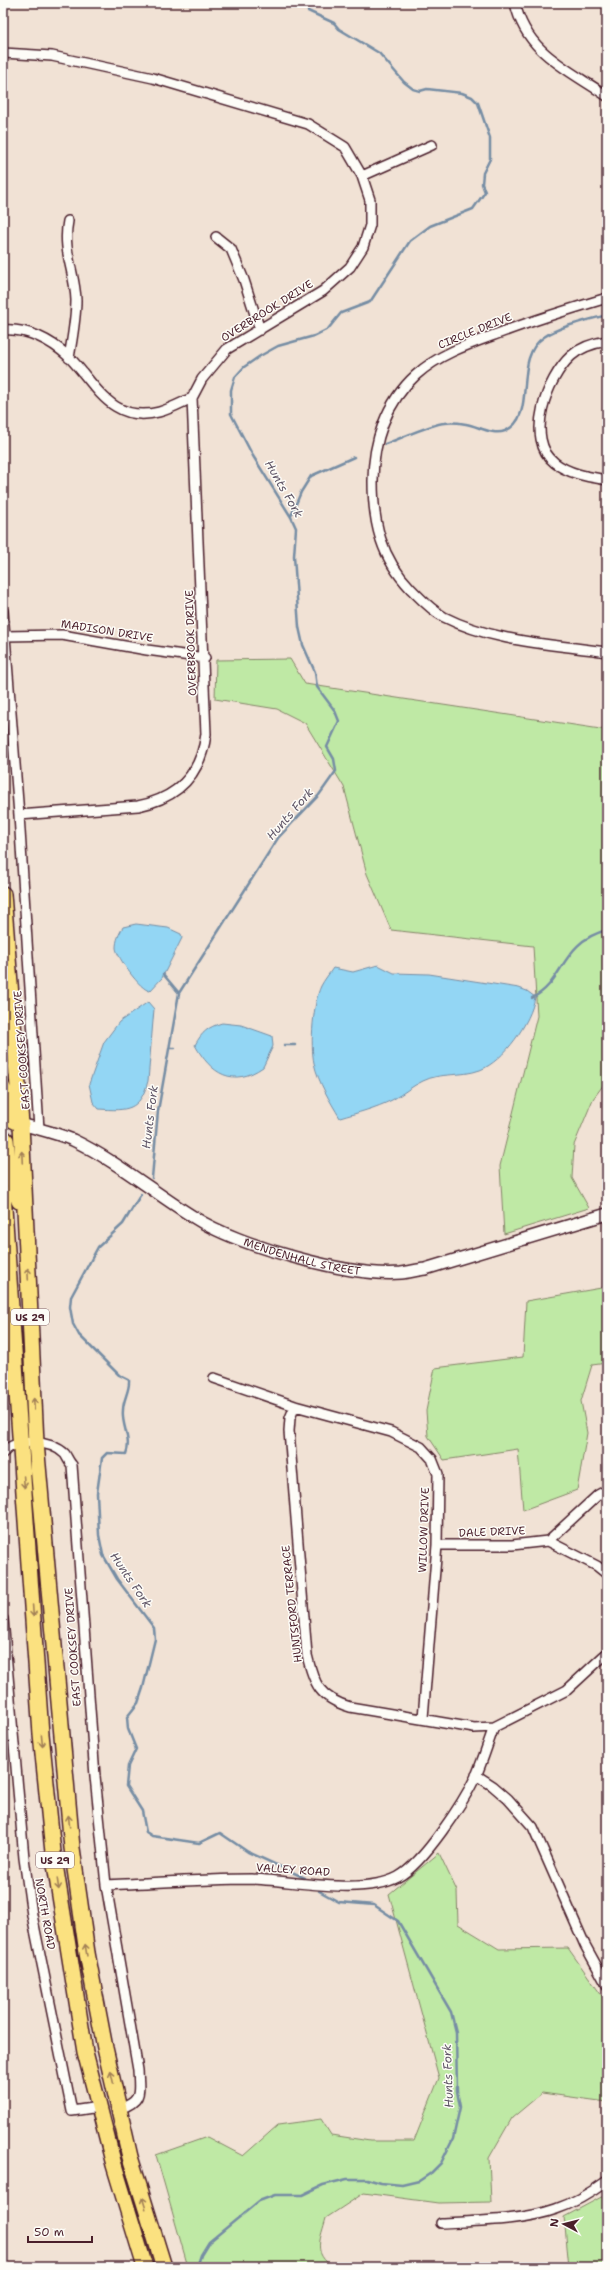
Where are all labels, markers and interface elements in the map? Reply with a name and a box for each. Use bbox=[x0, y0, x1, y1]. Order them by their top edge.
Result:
street label: OVERBROOK DRIVE bbox=[218, 277, 316, 345]
street label: CIRCLE DRIVE bbox=[436, 309, 514, 353]
water label: Hunts Fork bbox=[261, 457, 307, 521]
street label: OVERBROOK DRIVE bbox=[182, 590, 200, 696]
street label: MADISON DRIVE bbox=[60, 616, 154, 646]
water label: Hunts Fork bbox=[263, 785, 317, 843]
street label: EAST COOKSEY DRIVE bbox=[10, 990, 34, 1110]
water label: Hunts Fork bbox=[138, 1084, 162, 1150]
one-way arrow bbox=[18, 1151, 26, 1164]
street label: MENDENHALL STREET bbox=[242, 1234, 362, 1278]
one-way arrow bbox=[24, 1268, 31, 1281]
road number: US 29 bbox=[11, 1309, 49, 1325]
one-way arrow bbox=[31, 1398, 38, 1411]
one-way arrow bbox=[20, 1475, 27, 1488]
street label: WILLOW DRIVE bbox=[415, 1487, 433, 1573]
street label: DALE DRIVE bbox=[458, 1523, 526, 1541]
street label: HUNTSFORD TERRACE bbox=[278, 1544, 306, 1663]
water label: Hunts Fork bbox=[107, 1549, 156, 1611]
street label: EAST COOKSEY DRIVE bbox=[61, 1587, 85, 1707]
one-way arrow bbox=[29, 1604, 36, 1617]
one-way arrow bbox=[38, 1734, 46, 1747]
one-way arrow bbox=[66, 1815, 73, 1828]
road number: US 29 bbox=[36, 1852, 74, 1868]
street label: VALLEY ROAD bbox=[256, 1860, 330, 1880]
street label: NORTH ROAD bbox=[31, 1877, 59, 1951]
one-way arrow bbox=[54, 1877, 62, 1890]
one-way arrow bbox=[82, 1944, 90, 1957]
water label: Hunts Fork bbox=[439, 2044, 457, 2108]
one-way arrow bbox=[108, 2071, 115, 2084]
one-way arrow bbox=[140, 2197, 147, 2210]
north arrow bbox=[544, 2204, 584, 2244]
text: N bbox=[547, 2217, 563, 2228]
scale bar bbox=[28, 2218, 92, 2244]
text: 50 m bbox=[34, 2224, 64, 2240]

